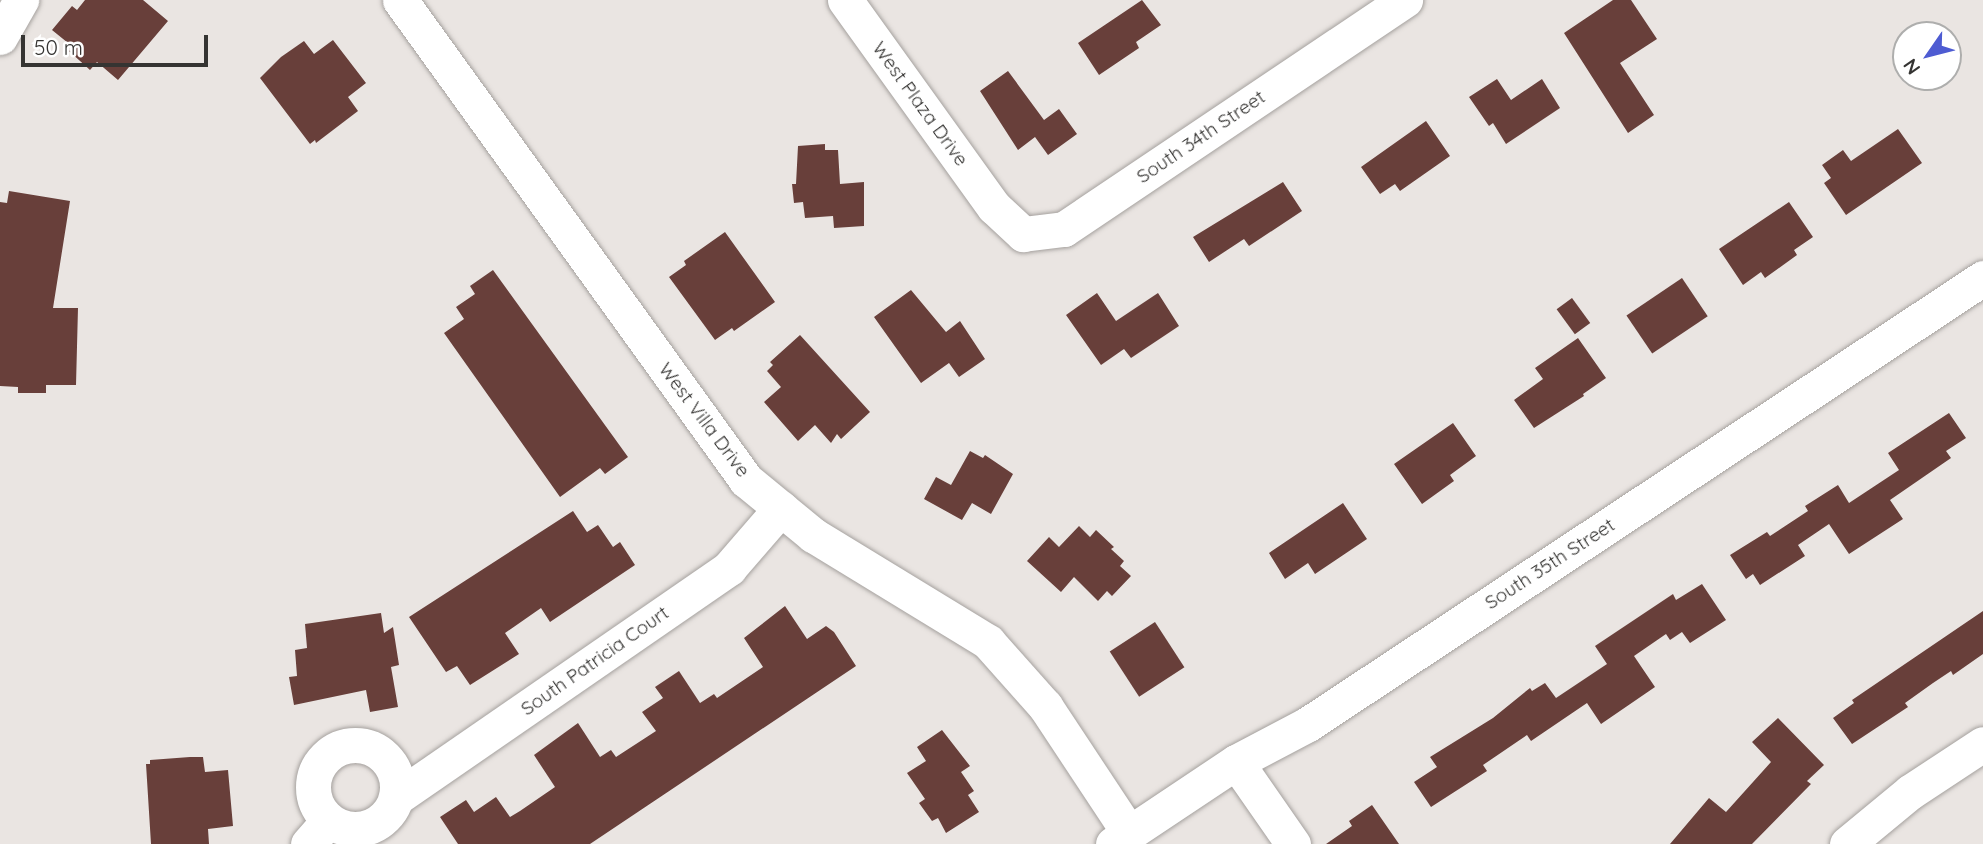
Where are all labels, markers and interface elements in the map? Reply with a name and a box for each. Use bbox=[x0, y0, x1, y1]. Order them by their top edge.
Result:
scale bar bbox=[24, 21, 212, 65]
north arrow bbox=[1892, 21, 1962, 91]
text: 50 m bbox=[34, 34, 83, 60]
street label: West Plaza Drive bbox=[867, 37, 973, 171]
text: N bbox=[1898, 54, 1925, 80]
street label: South 34th Street bbox=[1133, 86, 1269, 188]
street label: West Villa Drive bbox=[654, 358, 754, 482]
street label: South 35th Street bbox=[1481, 514, 1619, 614]
street label: South Patricia Court bbox=[517, 601, 673, 721]

